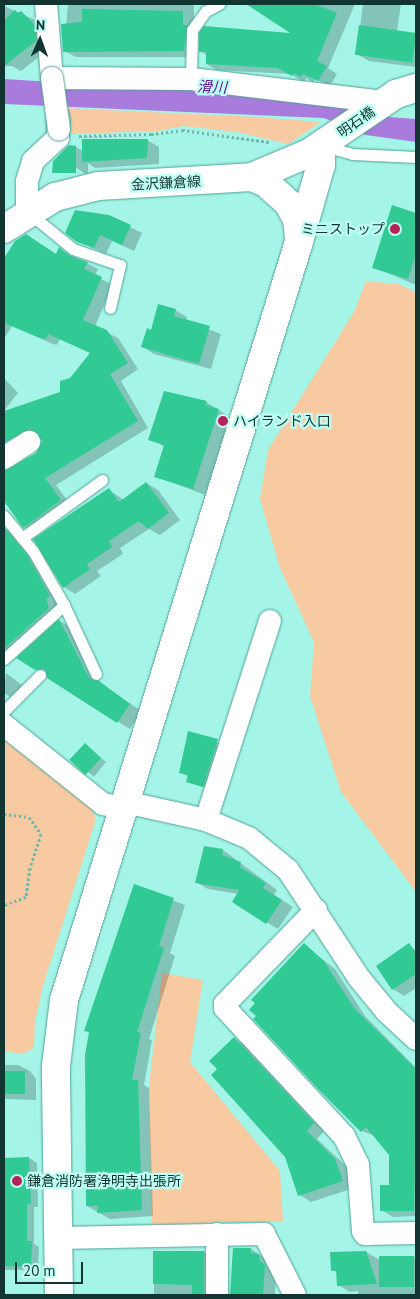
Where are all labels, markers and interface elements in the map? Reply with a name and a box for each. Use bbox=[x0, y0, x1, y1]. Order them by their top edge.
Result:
north arrow bbox=[15, 15, 65, 65]
text: N bbox=[36, 16, 45, 34]
water label: 滑川 bbox=[197, 77, 227, 97]
street label: 明石橋 bbox=[334, 103, 378, 141]
street label: 金沢鎌倉線 bbox=[131, 173, 201, 193]
place label: ミニストップ bbox=[301, 221, 385, 237]
marker: ミニストップ bbox=[389, 223, 401, 235]
place label: ハイランド入口 bbox=[233, 413, 331, 429]
marker: ハイランド入口 bbox=[217, 415, 229, 427]
place label: 鎌倉消防署浄明寺出張所 bbox=[27, 1173, 181, 1189]
marker: 鎌倉消防署浄明寺出張所 bbox=[11, 1175, 23, 1187]
scale bar bbox=[18, 1252, 85, 1284]
text: 20 m bbox=[23, 1261, 56, 1280]

